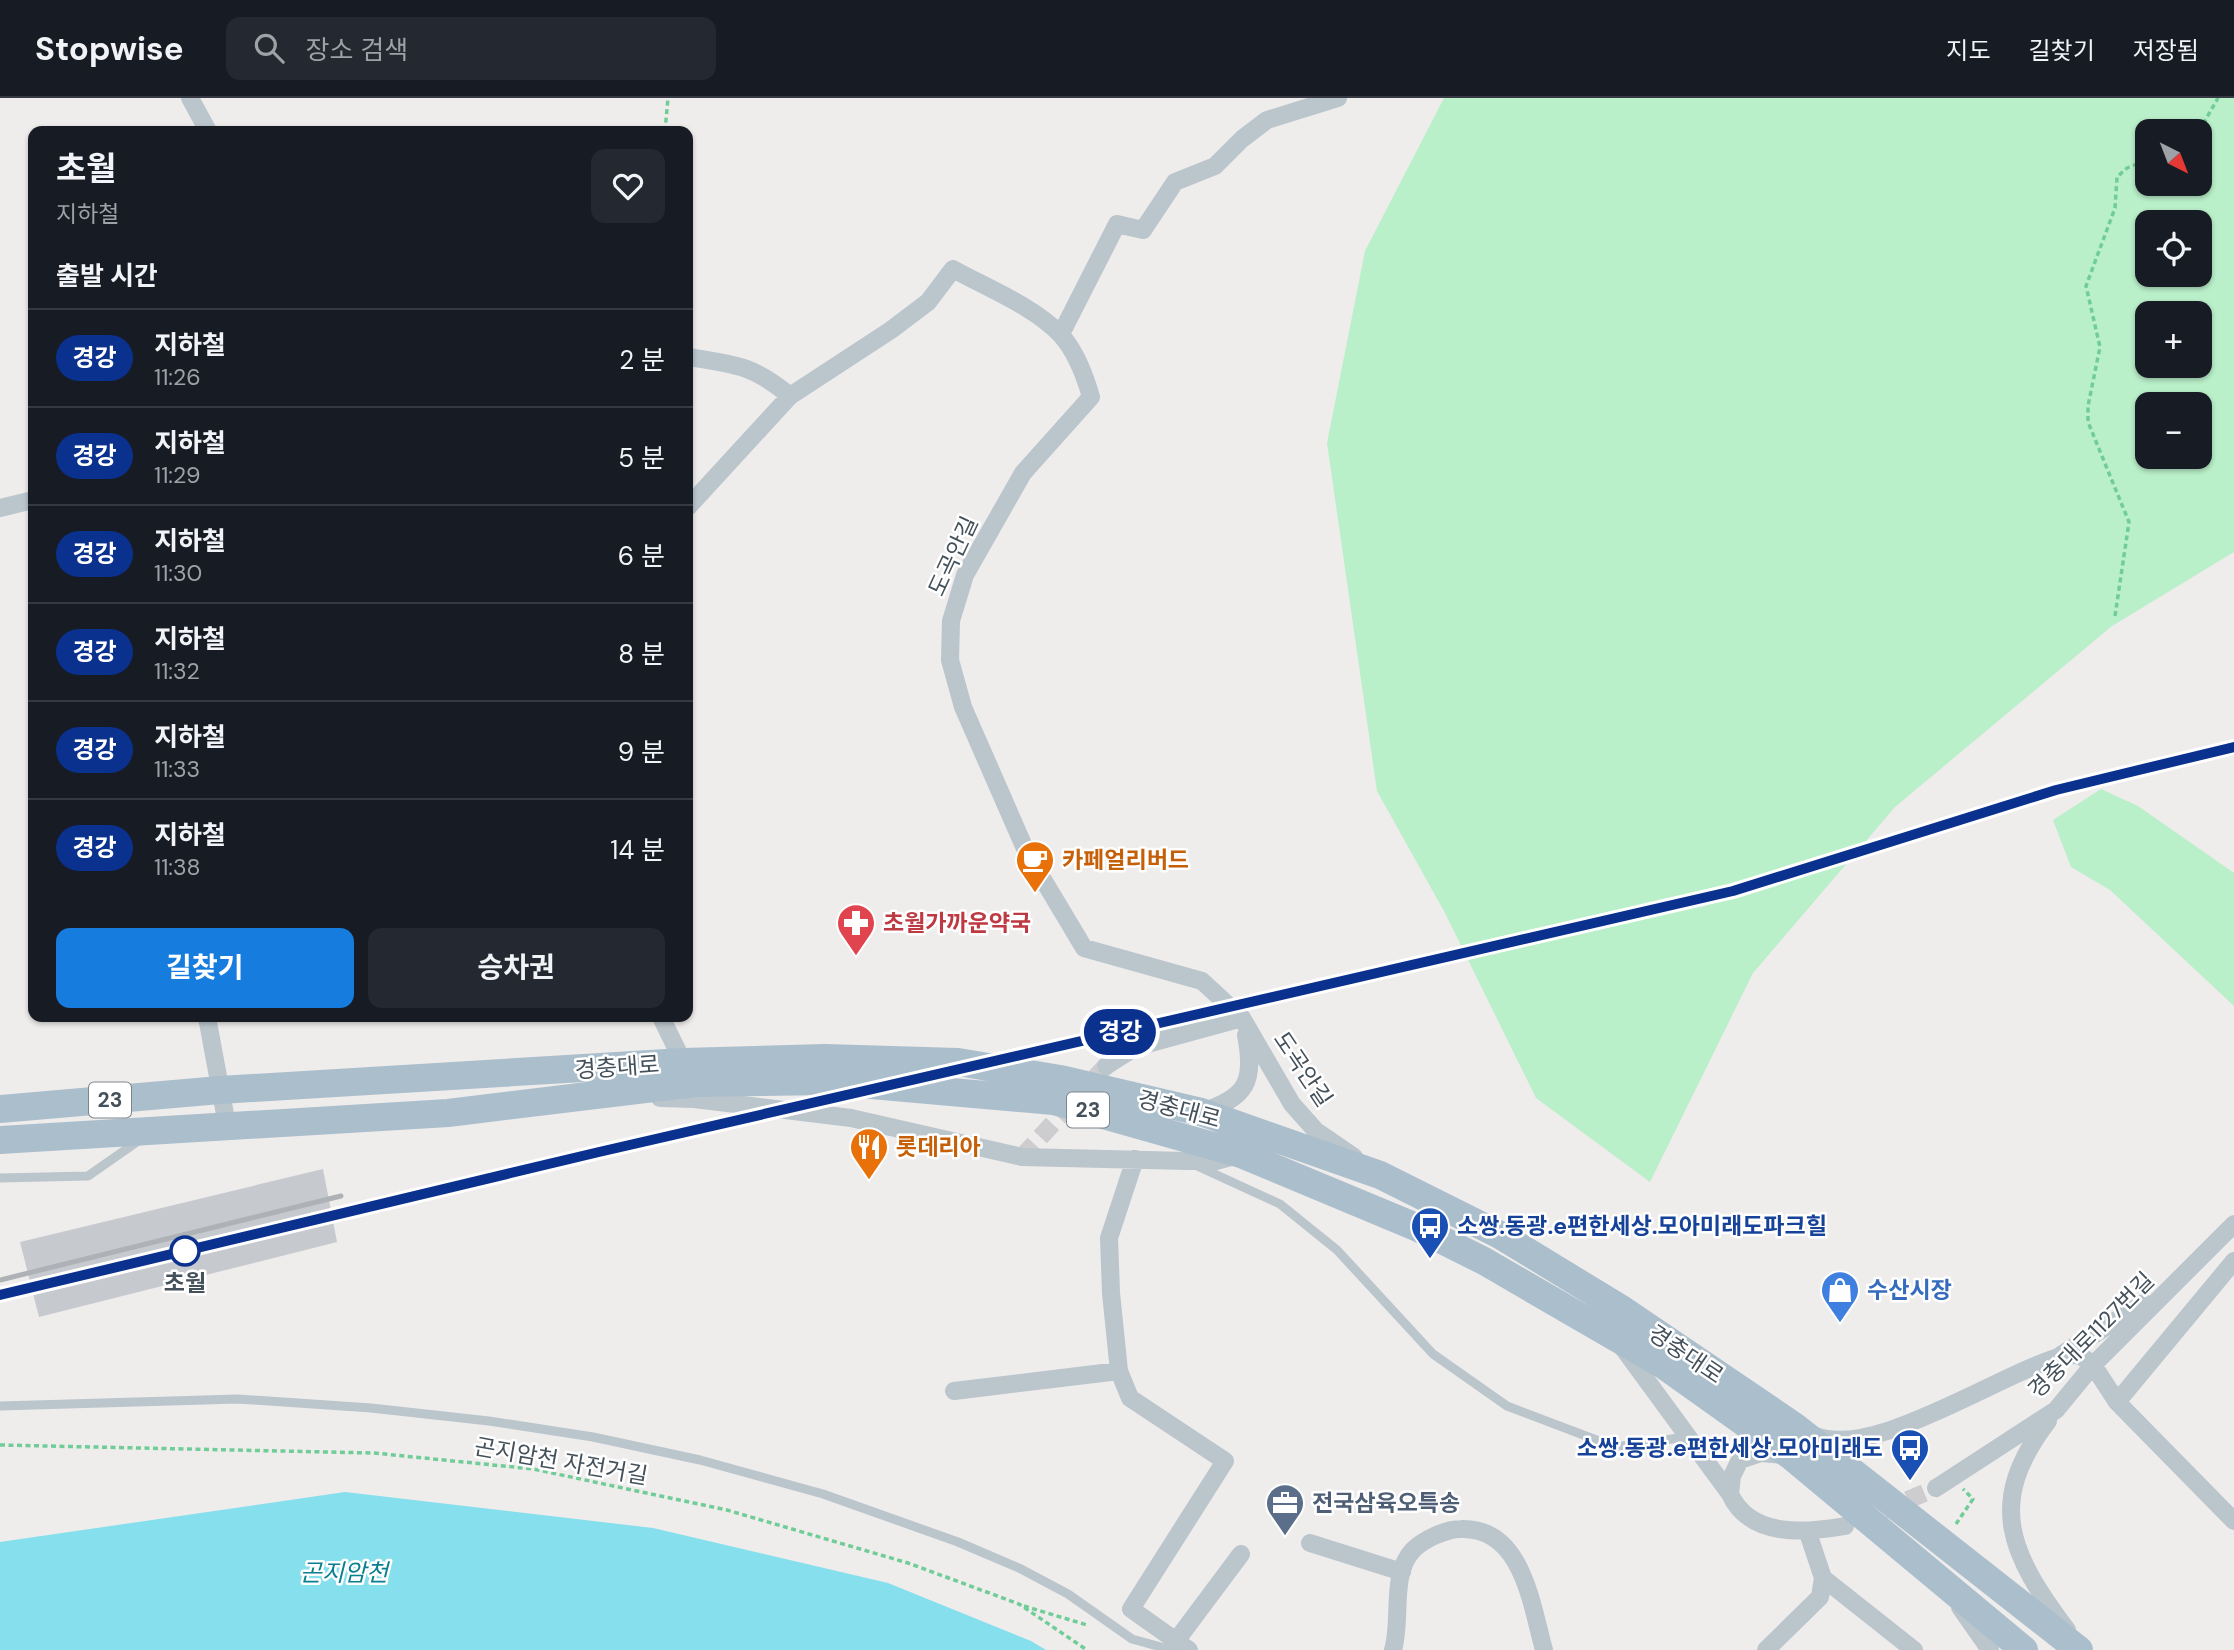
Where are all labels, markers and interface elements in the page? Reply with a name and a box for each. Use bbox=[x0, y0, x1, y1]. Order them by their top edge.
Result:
search box bbox=[226, 17, 716, 80]
text: Stopwise bbox=[35, 27, 184, 70]
icon: search bbox=[250, 29, 288, 67]
text: 장소 검색 bbox=[306, 33, 408, 67]
text: 지도 bbox=[1946, 35, 1991, 66]
text: 길찾기 bbox=[2029, 35, 2095, 66]
text: 저장됨 bbox=[2133, 35, 2199, 66]
north arrow bbox=[2135, 119, 2212, 196]
map controls bbox=[2135, 119, 2212, 469]
text: 초월 bbox=[56, 147, 117, 190]
button: heart bbox=[591, 149, 665, 223]
text: 지하철 bbox=[56, 199, 119, 229]
button: locate bbox=[2135, 210, 2212, 287]
text: 출발 시간 bbox=[56, 259, 158, 293]
button: + bbox=[2135, 301, 2212, 378]
text: 지하철 bbox=[154, 328, 226, 362]
text: 경강 bbox=[72, 342, 117, 373]
text: 2 분 bbox=[619, 343, 665, 377]
text: 11:26 bbox=[154, 362, 201, 392]
button: − bbox=[2135, 392, 2212, 469]
text: 지하철 bbox=[154, 426, 226, 460]
text: 경강 bbox=[72, 440, 117, 471]
text: 5 분 bbox=[618, 441, 665, 475]
text: 11:29 bbox=[154, 460, 200, 490]
street label: 도곡안길 bbox=[922, 511, 984, 601]
text: 지하철 bbox=[154, 524, 226, 558]
text: 경강 bbox=[72, 538, 117, 569]
text: 6 분 bbox=[618, 539, 665, 573]
text: 11:30 bbox=[154, 558, 202, 588]
text: 지하철 bbox=[154, 622, 226, 656]
text: 경강 bbox=[72, 636, 117, 667]
text: 8 분 bbox=[618, 637, 665, 671]
text: 11:32 bbox=[154, 656, 200, 686]
text: 지하철 bbox=[154, 720, 226, 754]
text: 경강 bbox=[72, 734, 117, 765]
text: 9 분 bbox=[618, 735, 665, 769]
text: 11:33 bbox=[154, 754, 200, 784]
text: 지하철 bbox=[154, 818, 226, 852]
text: 경강 bbox=[72, 832, 117, 863]
text: 14 분 bbox=[610, 833, 665, 867]
cafe icon: 카페얼리버드 bbox=[1014, 839, 1056, 894]
place label: 카페얼리버드 bbox=[1062, 845, 1189, 875]
text: 11:38 bbox=[154, 852, 201, 882]
pharmacy icon: 초월가까운약국 bbox=[835, 902, 877, 957]
place label: 초월가까운약국 bbox=[883, 908, 1031, 938]
button: 길찾기 bbox=[56, 928, 354, 1008]
button: 승차권 bbox=[368, 928, 665, 1008]
line badge: 경강 bbox=[1088, 1009, 1152, 1055]
text: 경강 bbox=[1098, 1016, 1142, 1047]
street label: 도곡안길 bbox=[1267, 1026, 1339, 1112]
street label: 경충대로 bbox=[574, 1049, 660, 1085]
road number: 23 bbox=[89, 1082, 131, 1118]
street label: 경충대로 bbox=[1134, 1084, 1224, 1134]
road number: 23 bbox=[1067, 1093, 1109, 1128]
restaurant icon: 롯데리아 bbox=[848, 1126, 890, 1181]
place label: 롯데리아 bbox=[896, 1132, 981, 1162]
bus stop icon: 소쌍.동광.e편한세상.모아미래도파크힐 bbox=[1409, 1205, 1451, 1260]
place label: 소쌍.동광.e편한세상.모아미래도파크힐 bbox=[1457, 1211, 1827, 1241]
marker: 초월 bbox=[170, 1236, 200, 1266]
street label: 경충대로1127번길 bbox=[2022, 1266, 2160, 1404]
place label: 초월 bbox=[164, 1268, 206, 1298]
shop icon: 수산시장 bbox=[1819, 1269, 1861, 1324]
place label: 수산시장 bbox=[1867, 1275, 1952, 1305]
street label: 경충대로 bbox=[1643, 1318, 1729, 1390]
bus stop icon: 소쌍.동광.e편한세상.모아미래도 bbox=[1889, 1427, 1931, 1482]
street label: 곤지암천 자전거길 bbox=[472, 1431, 650, 1491]
place label: 소쌍.동광.e편한세상.모아미래도 bbox=[1577, 1433, 1883, 1463]
office icon: 전국삼육오특송 bbox=[1264, 1482, 1306, 1537]
place label: 전국삼육오특송 bbox=[1312, 1488, 1460, 1518]
water label: 곤지암천 bbox=[300, 1557, 391, 1588]

